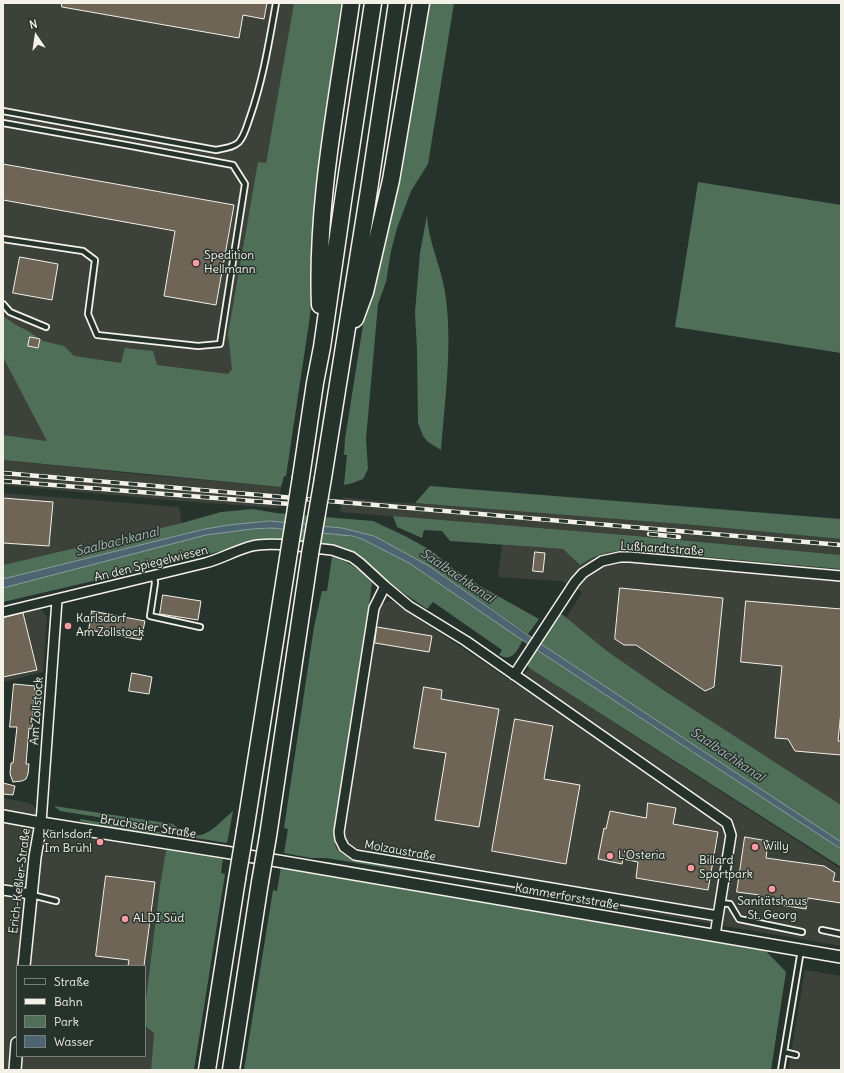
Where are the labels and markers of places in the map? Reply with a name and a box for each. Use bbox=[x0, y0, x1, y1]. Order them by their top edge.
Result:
place label: Spedition Hellmann bbox=[204, 249, 256, 277]
marker: Spedition Hellmann bbox=[191, 258, 201, 268]
place label: Karlsdorf Am Zollstock bbox=[76, 612, 144, 640]
marker: Karlsdorf Am Zollstock bbox=[63, 621, 73, 631]
place label: Karlsdorf Im Brühl bbox=[42, 828, 92, 856]
marker: Karlsdorf Im Brühl bbox=[95, 837, 105, 847]
place label: Willy bbox=[763, 840, 789, 854]
marker: Willy bbox=[750, 842, 760, 852]
place label: L'Osteria bbox=[618, 849, 665, 863]
marker: L'Osteria bbox=[605, 851, 615, 861]
place label: Billard Sportpark bbox=[699, 854, 753, 882]
marker: Billard Sportpark bbox=[686, 863, 696, 873]
marker: Sanitätshaus St. Georg bbox=[767, 884, 777, 894]
place label: Sanitätshaus St. Georg bbox=[737, 895, 807, 923]
place label: ALDI Süd bbox=[133, 912, 184, 926]
marker: ALDI Süd bbox=[120, 914, 130, 924]

